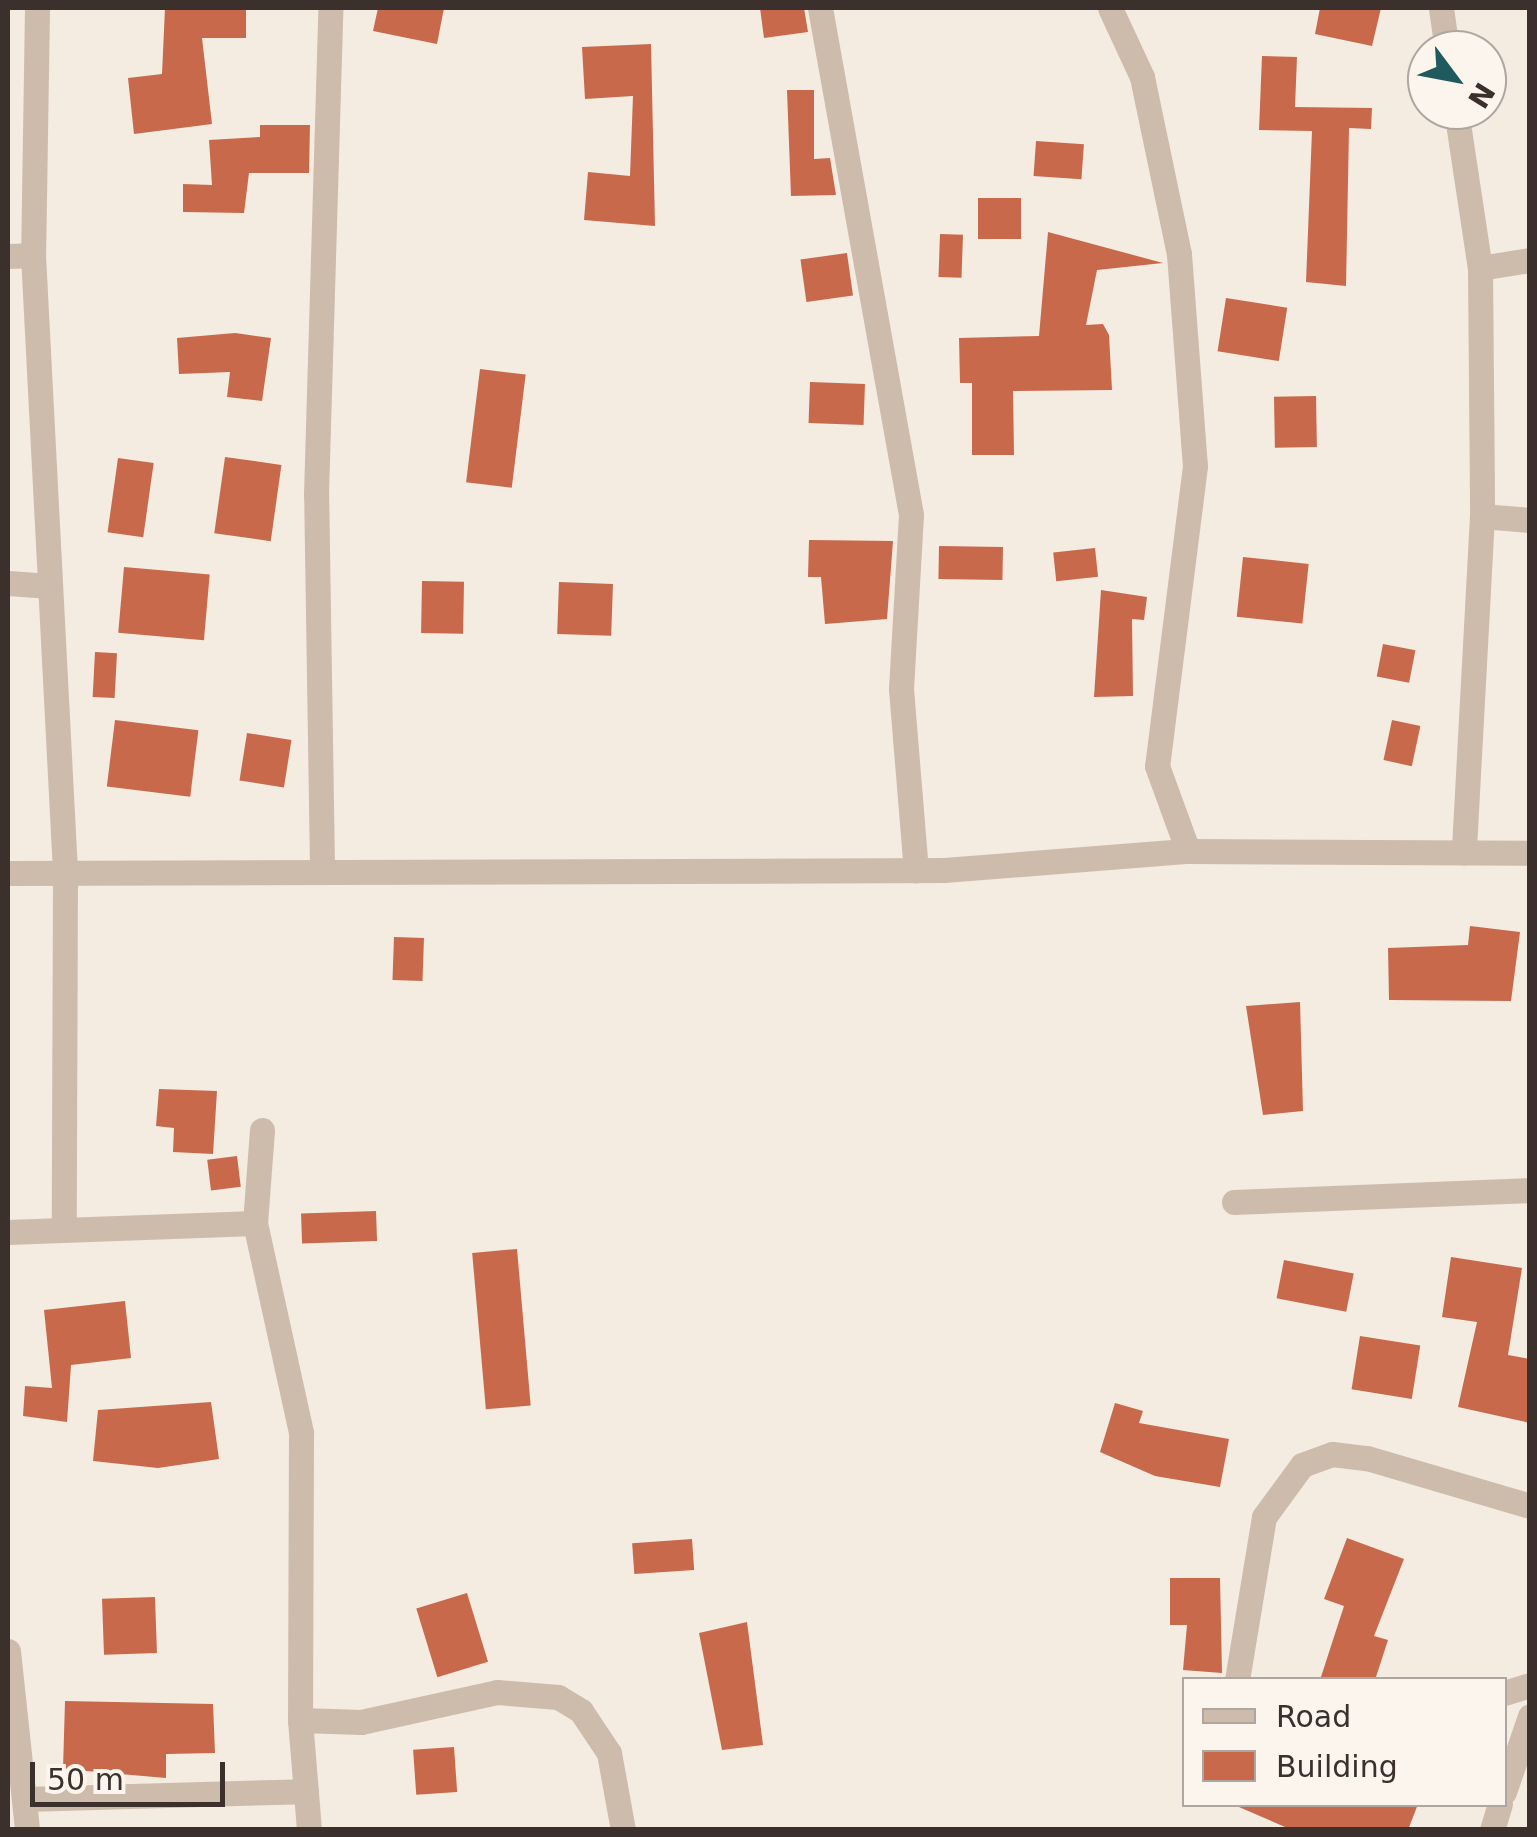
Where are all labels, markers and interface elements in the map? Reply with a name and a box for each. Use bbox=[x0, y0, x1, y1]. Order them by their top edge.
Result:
north arrow bbox=[1407, 30, 1507, 130]
text: N bbox=[1461, 76, 1501, 114]
legend bbox=[1182, 1677, 1507, 1807]
text: Road bbox=[1276, 1699, 1351, 1734]
scale bar bbox=[35, 1742, 230, 1804]
text: Building bbox=[1276, 1749, 1398, 1784]
text: 50 m bbox=[47, 1762, 124, 1797]

